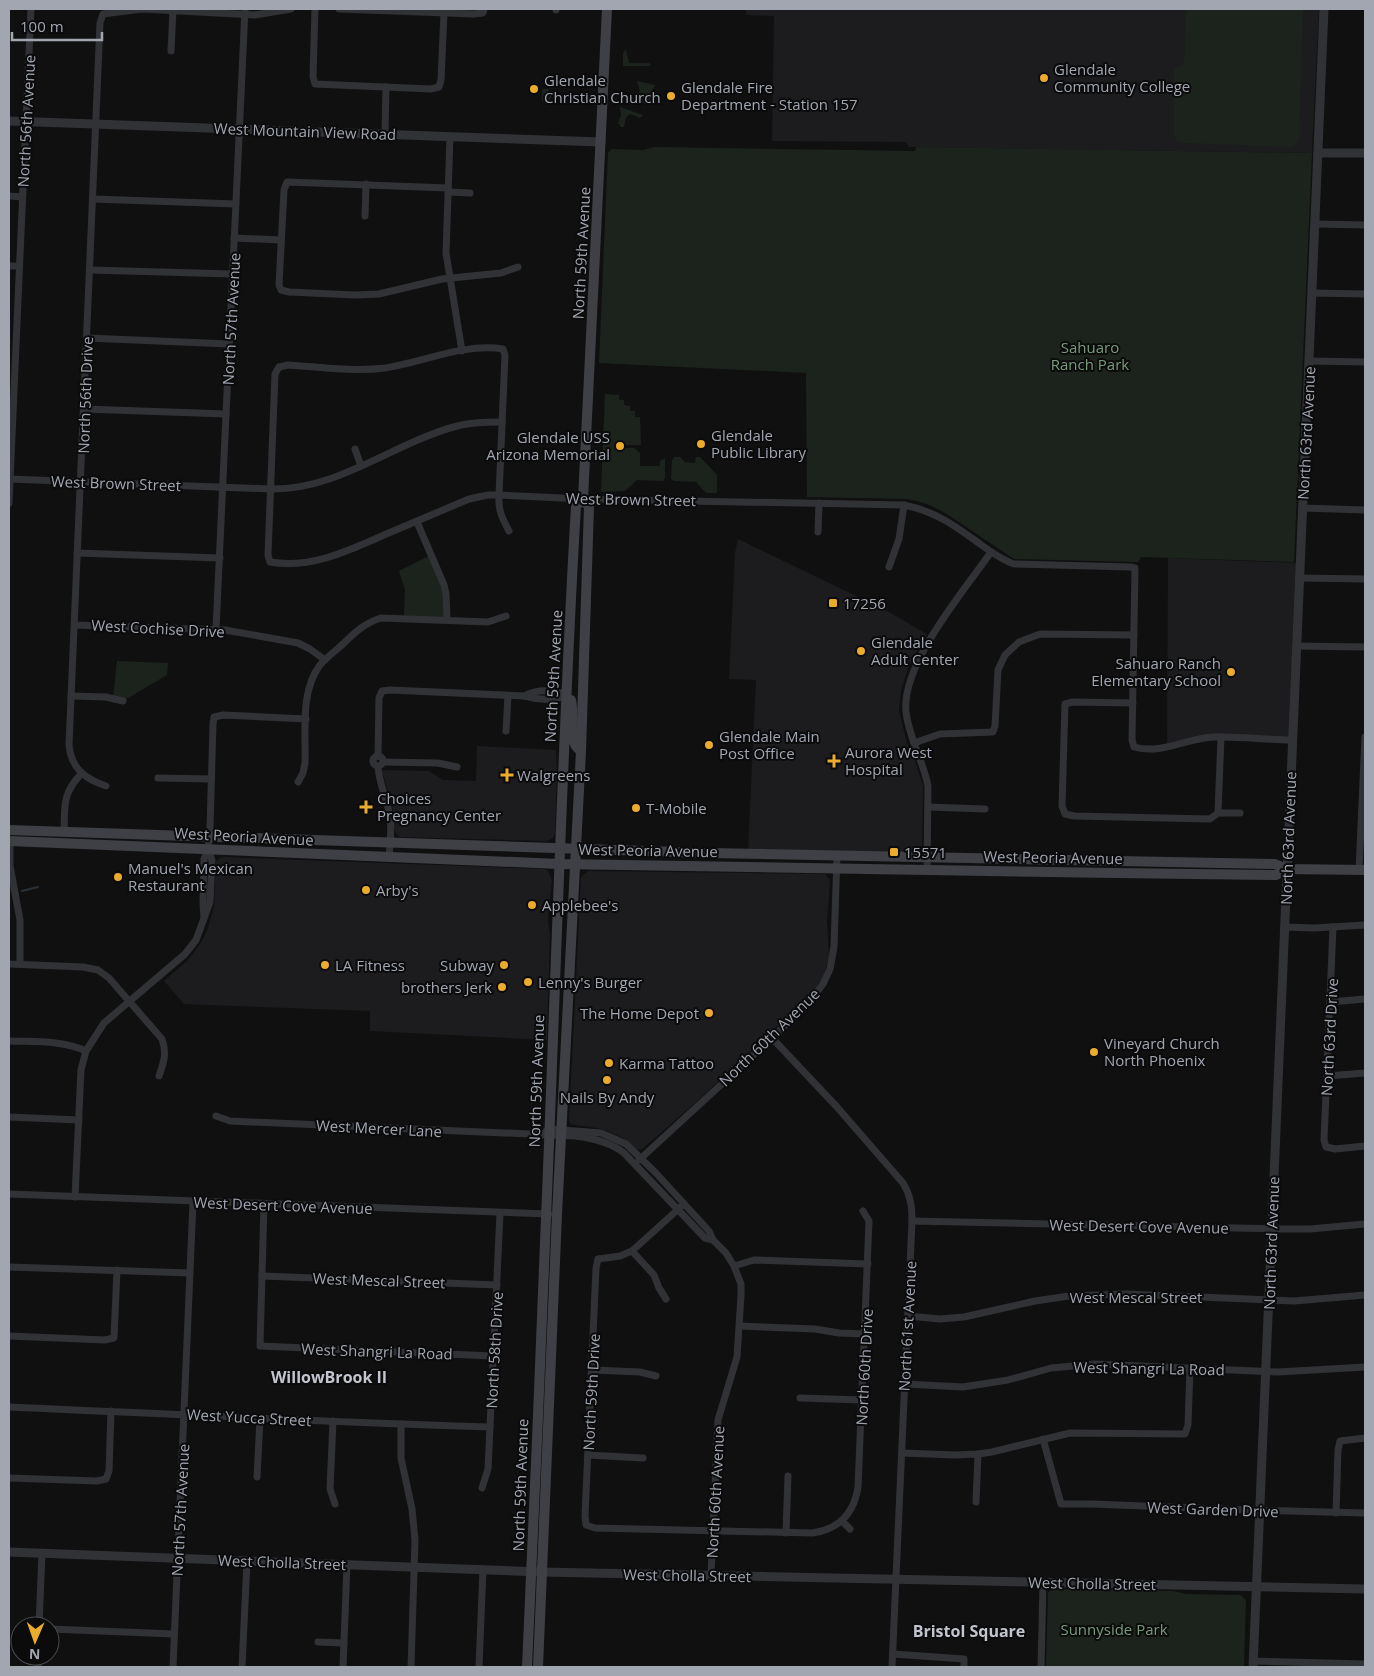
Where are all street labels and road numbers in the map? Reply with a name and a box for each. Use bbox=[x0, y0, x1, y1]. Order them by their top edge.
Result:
street label: North 56th Avenue bbox=[13, 54, 39, 188]
street label: West Mountain View Road bbox=[213, 118, 397, 144]
street label: North 59th Avenue bbox=[568, 186, 594, 320]
street label: North 57th Avenue bbox=[218, 252, 244, 386]
street label: North 56th Drive bbox=[73, 336, 97, 454]
street label: North 63rd Avenue bbox=[1293, 366, 1319, 500]
street label: West Brown Street bbox=[51, 471, 181, 495]
street label: West Brown Street bbox=[566, 488, 696, 510]
street label: North 59th Avenue bbox=[540, 609, 566, 743]
street label: West Cochise Drive bbox=[91, 615, 225, 641]
street label: North 63rd Avenue bbox=[1276, 771, 1300, 905]
street label: West Peoria Avenue bbox=[174, 822, 314, 850]
street label: West Peoria Avenue bbox=[578, 839, 718, 861]
street label: West Peoria Avenue bbox=[983, 846, 1123, 868]
street label: North 63rd Drive bbox=[1316, 978, 1342, 1096]
street label: North 60th Avenue bbox=[714, 984, 824, 1090]
street label: North 59th Avenue bbox=[524, 1014, 548, 1148]
street label: West Mercer Lane bbox=[315, 1115, 443, 1141]
street label: North 63rd Avenue bbox=[1259, 1176, 1283, 1310]
street label: West Desert Cove Avenue bbox=[193, 1192, 373, 1218]
street label: West Desert Cove Avenue bbox=[1049, 1214, 1229, 1238]
street label: North 61st Avenue bbox=[894, 1260, 920, 1392]
street label: West Mescal Street bbox=[312, 1268, 446, 1292]
street label: West Mescal Street bbox=[1070, 1287, 1202, 1307]
street label: North 58th Drive bbox=[481, 1291, 507, 1409]
street label: North 60th Drive bbox=[851, 1308, 877, 1426]
street label: North 59th Drive bbox=[578, 1333, 604, 1451]
street label: West Shangri La Road bbox=[301, 1338, 453, 1364]
street label: West Shangri La Road bbox=[1073, 1357, 1225, 1379]
street label: West Yucca Street bbox=[186, 1404, 312, 1430]
street label: North 59th Avenue bbox=[508, 1418, 532, 1552]
street label: North 60th Avenue bbox=[702, 1425, 728, 1559]
street label: North 57th Avenue bbox=[167, 1443, 193, 1577]
street label: West Garden Drive bbox=[1147, 1497, 1279, 1521]
street label: West Cholla Street bbox=[218, 1550, 346, 1574]
street label: West Cholla Street bbox=[623, 1564, 751, 1586]
street label: West Cholla Street bbox=[1028, 1572, 1156, 1594]

